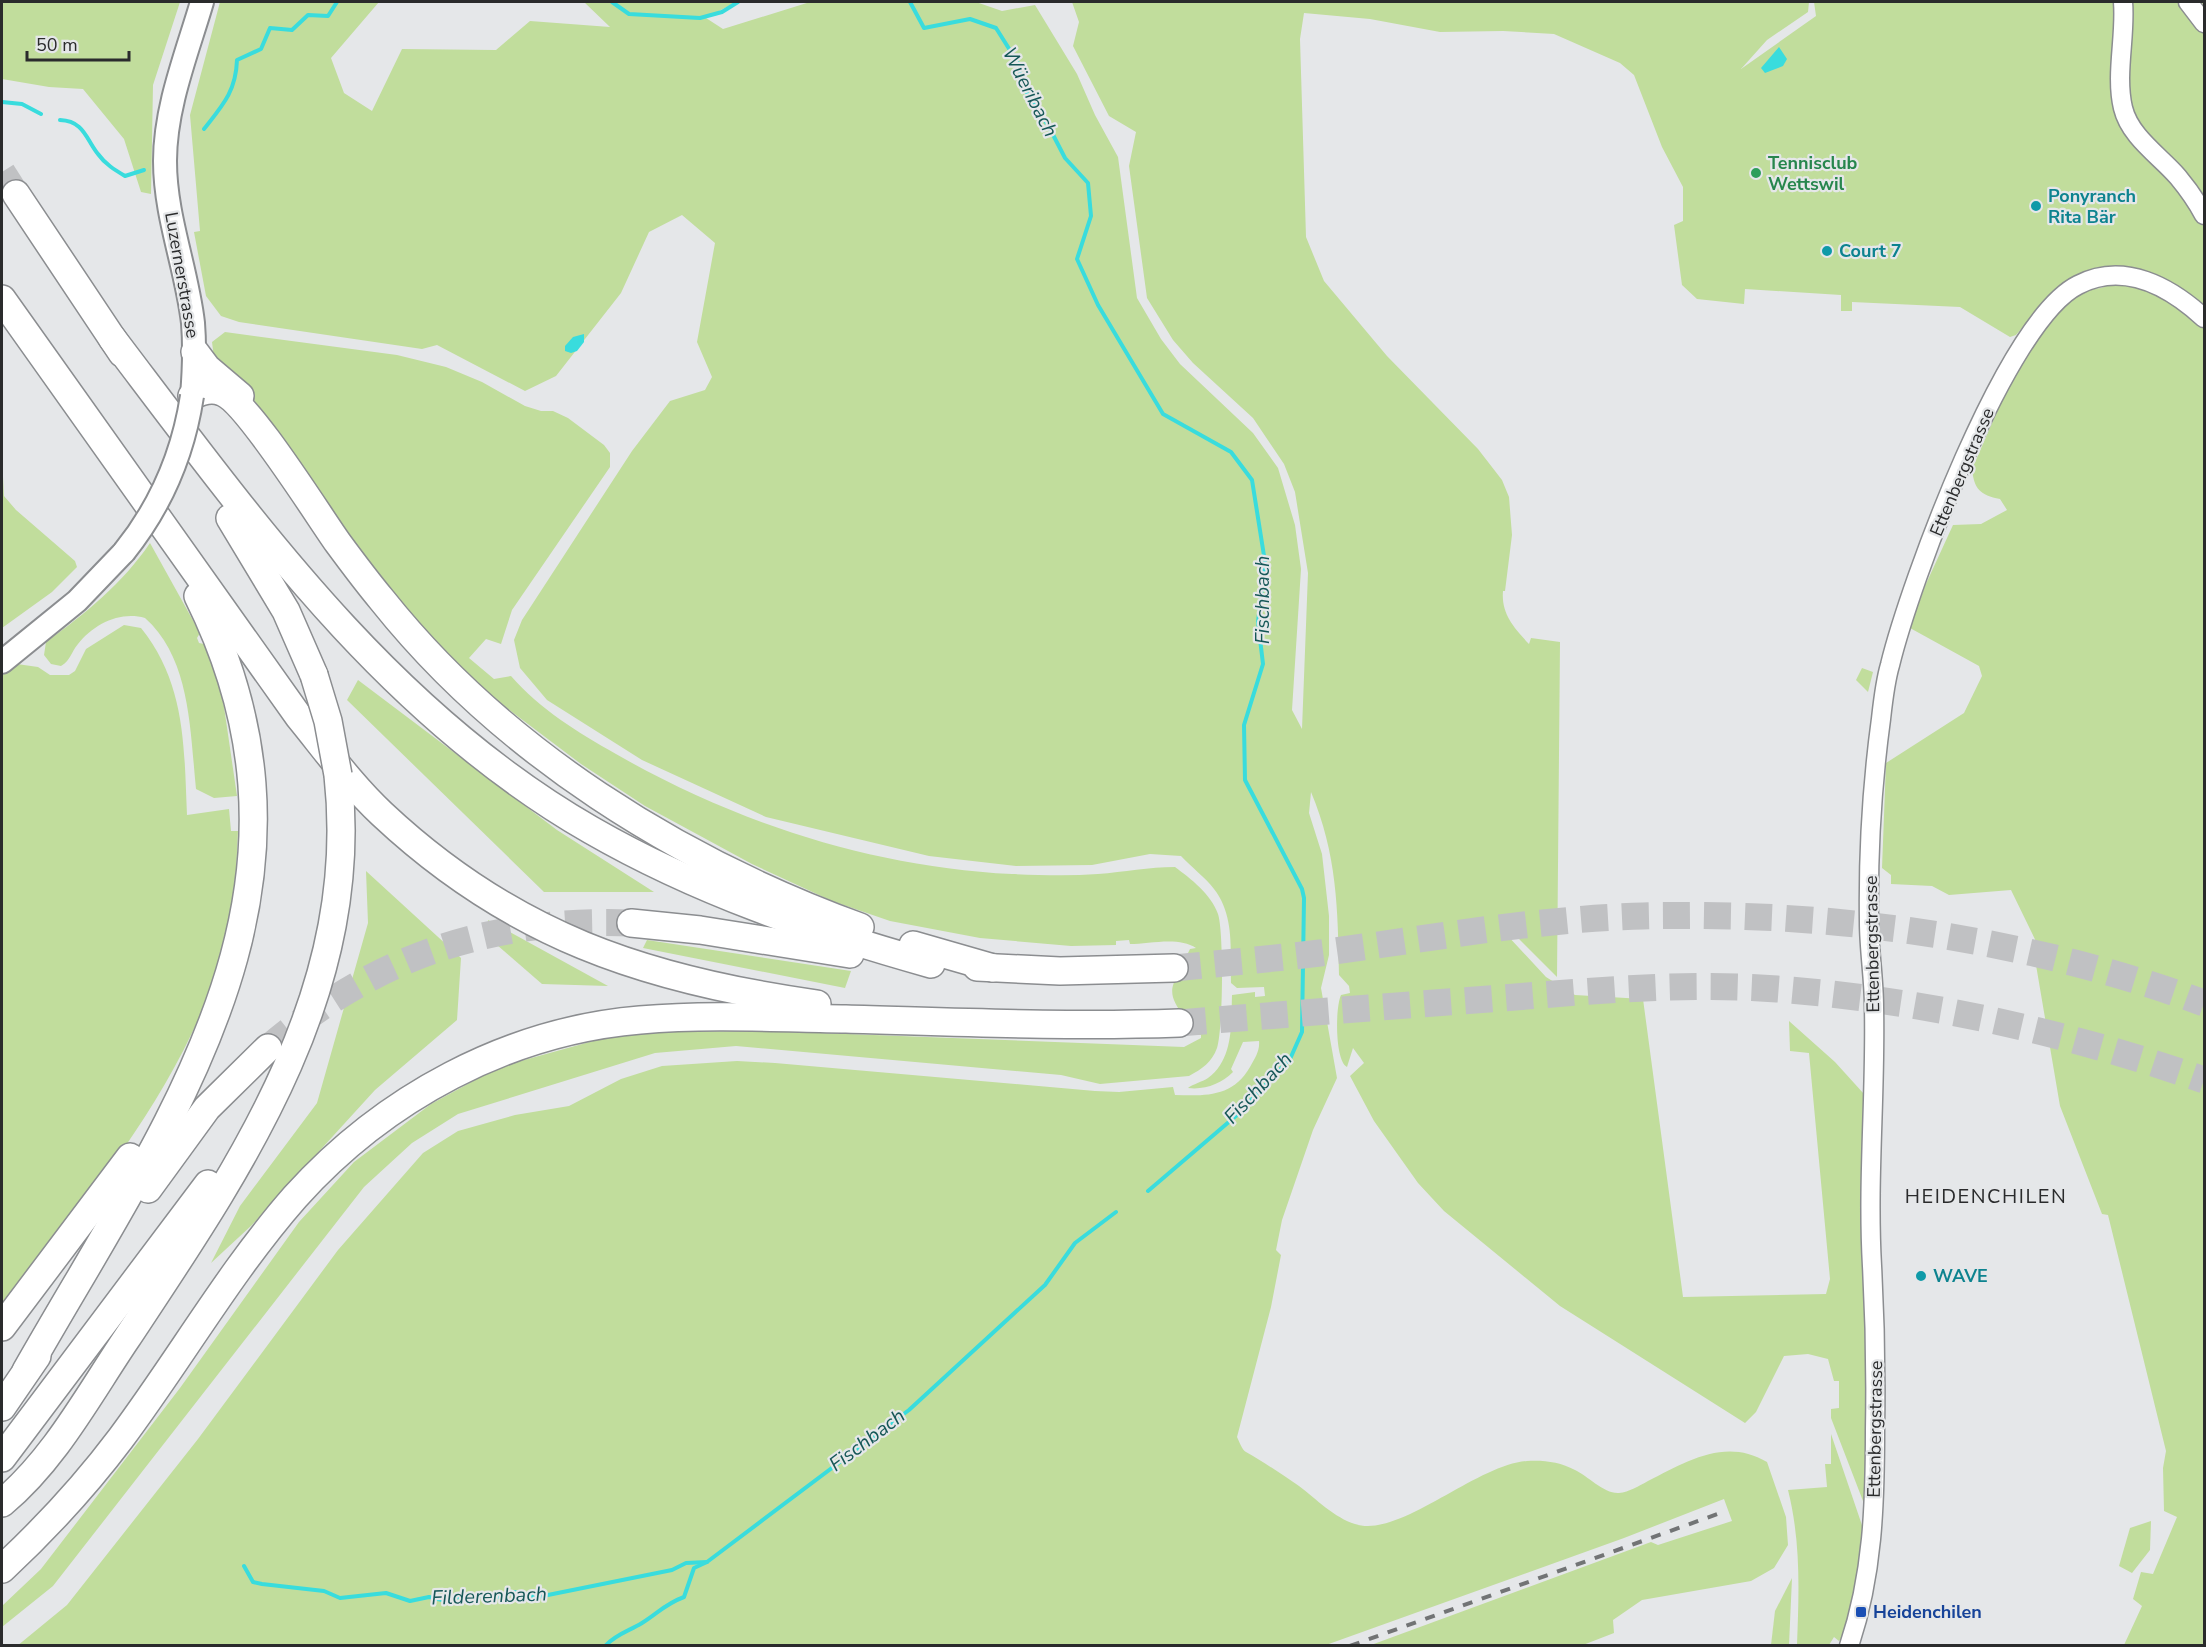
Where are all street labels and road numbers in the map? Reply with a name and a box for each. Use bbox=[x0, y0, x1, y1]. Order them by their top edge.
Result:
street label: Luzernerstrasse bbox=[159, 210, 205, 340]
street label: Ettenbergstrasse bbox=[1924, 404, 2000, 540]
street label: Ettenbergstrasse bbox=[1859, 875, 1885, 1013]
street label: Ettenbergstrasse bbox=[1862, 1360, 1888, 1498]

